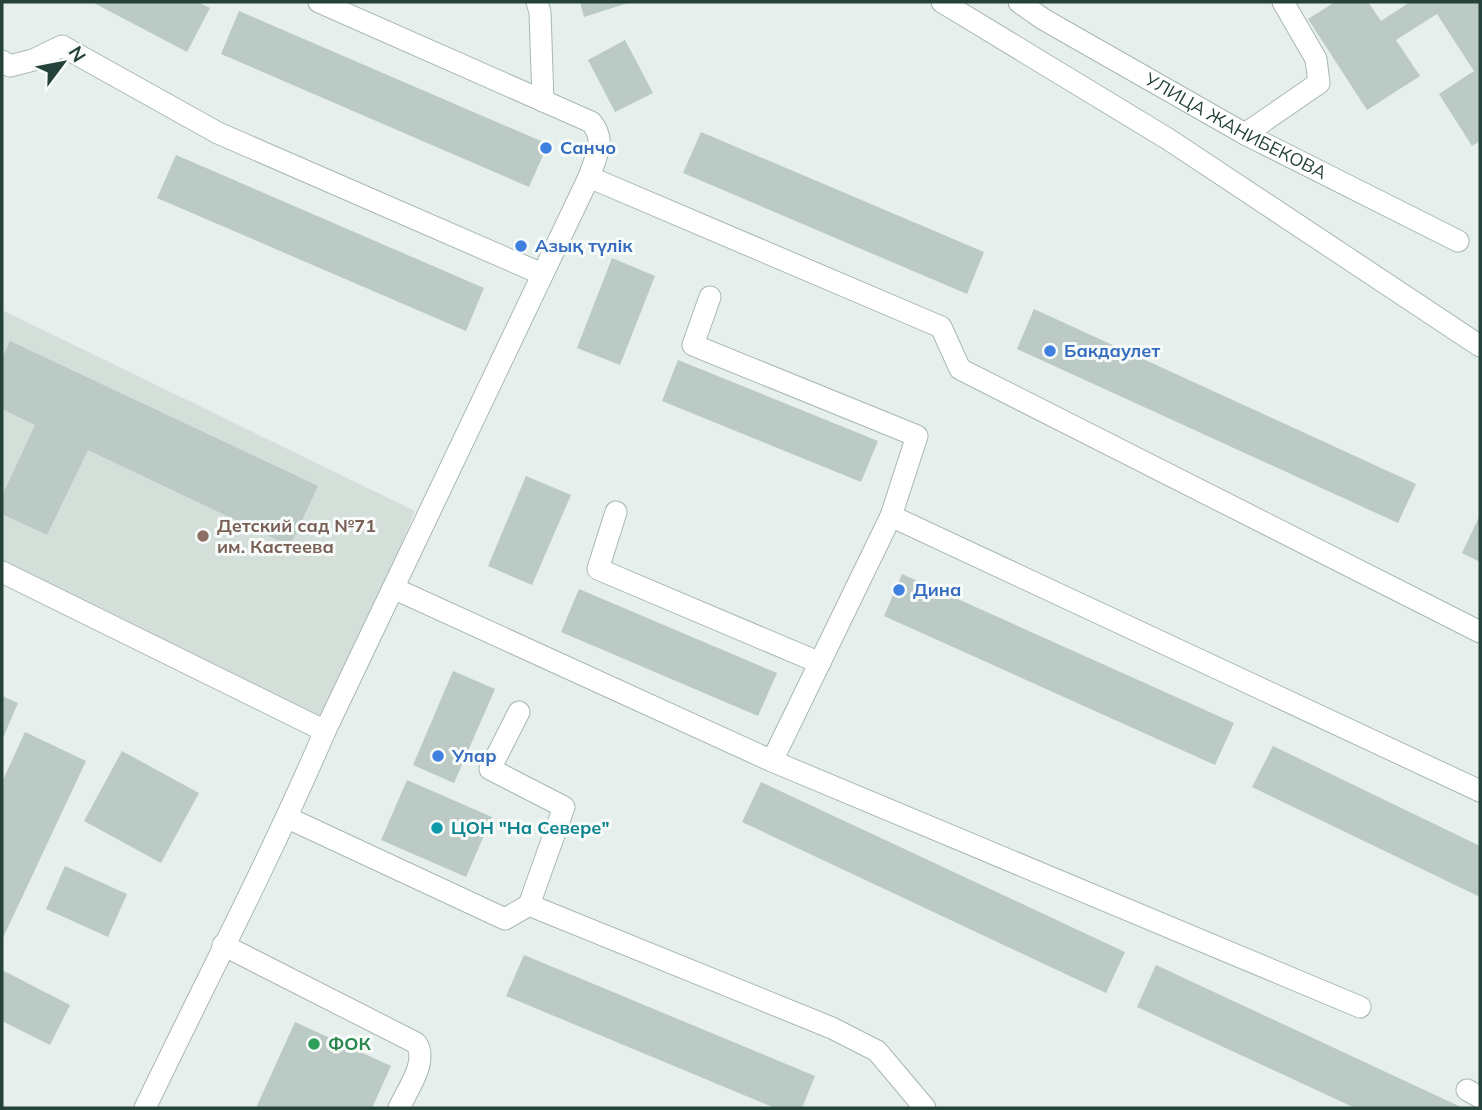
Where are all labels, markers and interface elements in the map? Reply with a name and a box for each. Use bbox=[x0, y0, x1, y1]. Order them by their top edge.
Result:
north arrow bbox=[28, 28, 98, 98]
text: N bbox=[63, 42, 91, 66]
street label: УЛИЦА ЖАНИБЕКОВА bbox=[1140, 67, 1331, 184]
place label: Санчо bbox=[560, 136, 616, 159]
marker: Санчо bbox=[538, 140, 554, 156]
place label: Азық түлік bbox=[535, 234, 633, 257]
marker: Азық түлік bbox=[513, 238, 529, 254]
place label: Бакдаулет bbox=[1064, 339, 1160, 362]
marker: Бакдаулет bbox=[1042, 343, 1058, 359]
place label: Детский сад №71 им. Кастеева bbox=[217, 514, 376, 558]
marker: Детский сад №71 им. Кастеева bbox=[195, 528, 211, 544]
place label: Дина bbox=[913, 578, 961, 601]
marker: Дина bbox=[891, 582, 907, 598]
place label: Улар bbox=[451, 744, 497, 767]
marker: Улар bbox=[430, 748, 446, 764]
place label: ЦОН "На Севере" bbox=[451, 816, 610, 839]
marker: ЦОН "На Севере" bbox=[429, 820, 445, 836]
place label: ФОК bbox=[328, 1032, 371, 1055]
marker: ФОК bbox=[306, 1036, 322, 1052]

